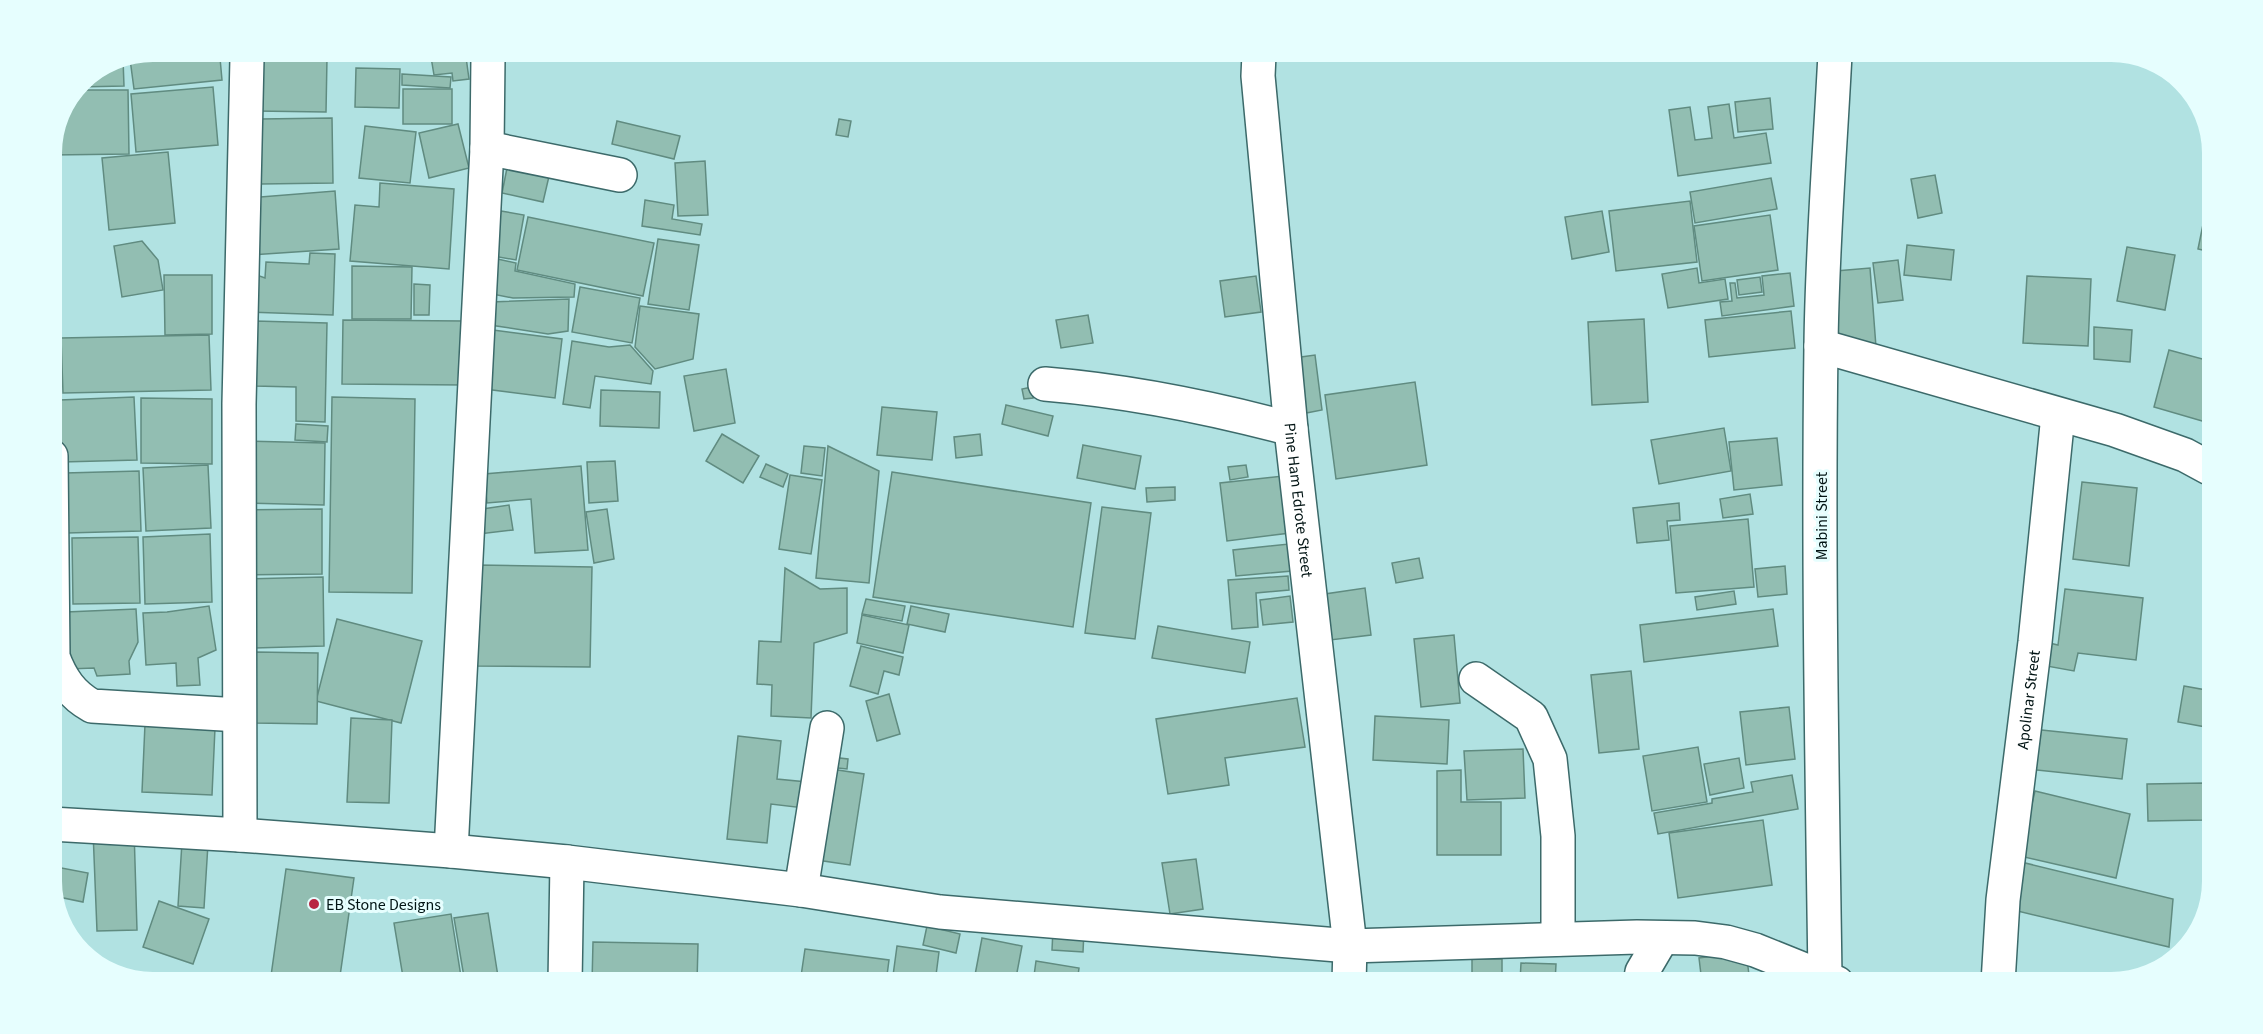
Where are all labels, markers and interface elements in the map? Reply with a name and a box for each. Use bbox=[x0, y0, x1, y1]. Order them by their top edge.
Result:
street label: Pine Ham Edrote Street bbox=[1278, 422, 1318, 579]
street label: Mabini Street bbox=[1811, 471, 1833, 560]
street label: Apolinar Street bbox=[2012, 648, 2046, 751]
place label: EB Stone Designs bbox=[326, 894, 441, 916]
marker: EB Stone Designs bbox=[307, 897, 321, 911]

